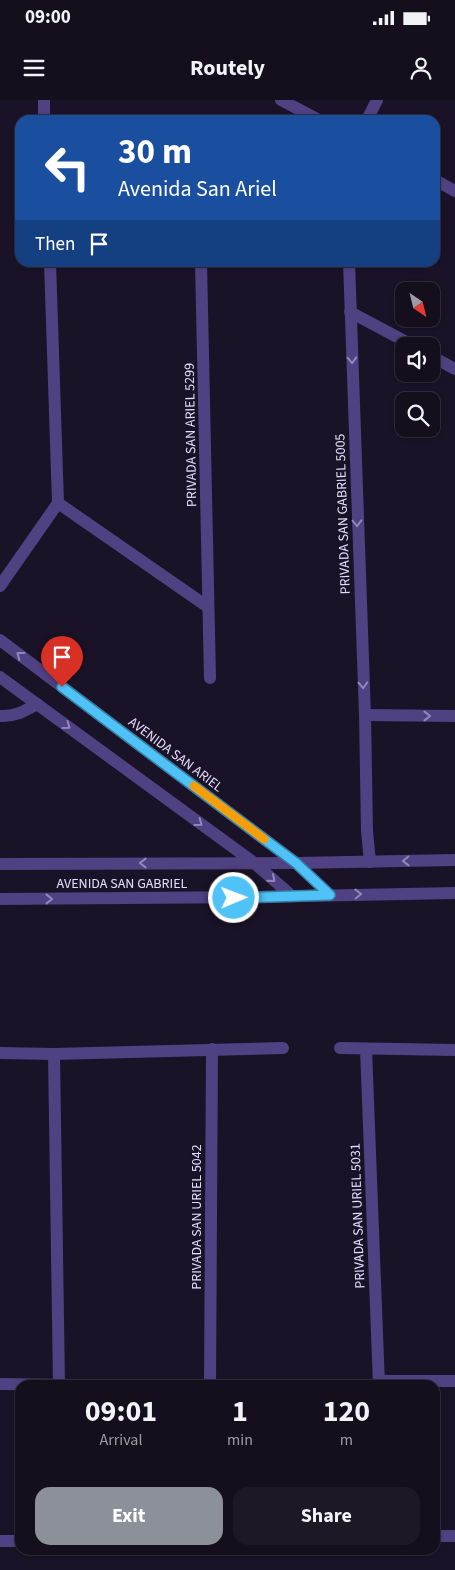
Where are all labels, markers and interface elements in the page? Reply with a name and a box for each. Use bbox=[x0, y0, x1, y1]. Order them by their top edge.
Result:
text: 09:00 bbox=[25, 4, 71, 31]
text: Routely bbox=[190, 52, 265, 84]
icon: menu bbox=[20, 54, 48, 82]
icon: person bbox=[407, 54, 435, 82]
text: 30 m bbox=[118, 127, 192, 177]
icon: left bbox=[35, 135, 100, 200]
text: Avenida San Ariel bbox=[118, 173, 277, 205]
icon: arrive bbox=[85, 230, 113, 258]
text: Then bbox=[35, 231, 75, 258]
north arrow bbox=[395, 282, 440, 328]
map controls bbox=[395, 282, 440, 437]
button: sound bbox=[395, 337, 440, 382]
one-way arrow bbox=[346, 357, 357, 365]
street label: PRIVADA SAN ARIEL 5299 bbox=[180, 363, 202, 507]
button: search bbox=[395, 392, 440, 437]
street label: PRIVADA SAN GABRIEL 5005 bbox=[330, 433, 356, 595]
one-way arrow bbox=[352, 519, 363, 527]
pin bbox=[41, 636, 83, 687]
icon: arrive bbox=[48, 643, 76, 671]
one-way arrow bbox=[16, 652, 26, 661]
one-way arrow bbox=[358, 681, 369, 689]
one-way arrow bbox=[424, 710, 432, 721]
street label: AVENIDA SAN ARIEL bbox=[124, 713, 227, 797]
one-way arrow bbox=[62, 720, 71, 730]
one-way arrow bbox=[193, 816, 202, 826]
one-way arrow bbox=[402, 856, 410, 867]
one-way arrow bbox=[138, 858, 146, 868]
position arrow bbox=[207, 871, 259, 923]
street label: AVENIDA SAN GABRIEL bbox=[57, 874, 188, 894]
one-way arrow bbox=[267, 874, 276, 883]
one-way arrow bbox=[355, 889, 363, 900]
one-way arrow bbox=[45, 894, 53, 904]
street label: PRIVADA SAN URIEL 5031 bbox=[345, 1143, 371, 1289]
street label: PRIVADA SAN URIEL 5042 bbox=[187, 1144, 207, 1290]
text: 09:01 bbox=[85, 1390, 157, 1433]
text: 1 bbox=[232, 1390, 248, 1433]
text: 120 bbox=[323, 1390, 370, 1433]
text: Arrival bbox=[99, 1429, 142, 1451]
text: min bbox=[227, 1429, 253, 1451]
text: m bbox=[340, 1429, 353, 1451]
button: Exit bbox=[35, 1487, 223, 1545]
button: Share bbox=[233, 1487, 420, 1545]

